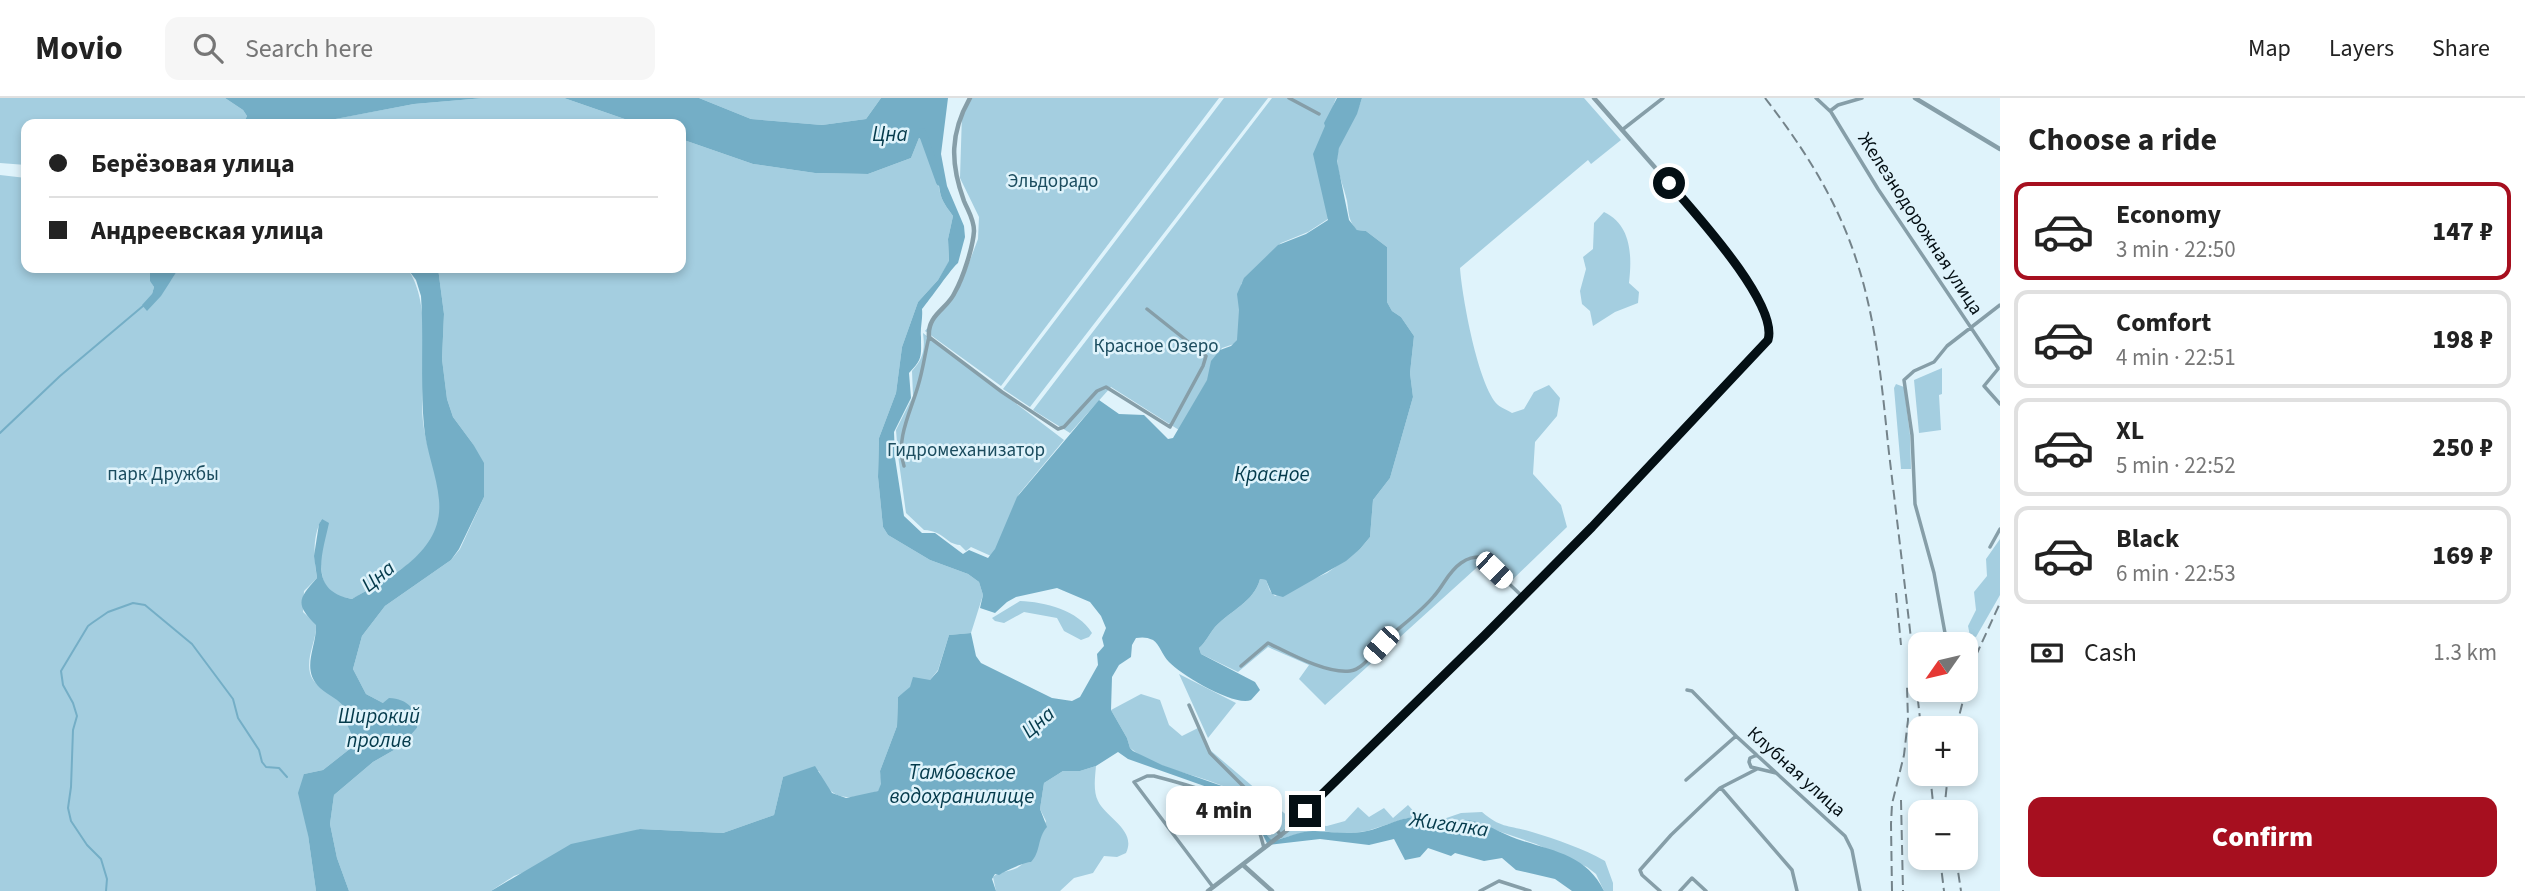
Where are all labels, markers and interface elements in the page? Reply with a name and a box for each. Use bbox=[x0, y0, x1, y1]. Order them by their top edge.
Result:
search box bbox=[165, 17, 655, 80]
text: Movio bbox=[35, 25, 123, 72]
icon: search bbox=[189, 29, 227, 67]
text: Search here bbox=[245, 30, 373, 67]
text: Map bbox=[2248, 31, 2291, 66]
text: Layers bbox=[2329, 31, 2394, 66]
text: Share bbox=[2432, 31, 2490, 66]
text: Choose a ride bbox=[2028, 117, 2217, 163]
water label: Цна bbox=[872, 119, 908, 149]
street label: Железнодорожная улица bbox=[1851, 128, 1989, 320]
text: Берёзовая улица bbox=[91, 145, 295, 182]
route start bbox=[1653, 167, 1685, 199]
park label: Эльдорадо bbox=[1008, 168, 1098, 195]
text: Economy bbox=[2116, 196, 2221, 233]
icon: car bbox=[2032, 200, 2095, 263]
text: Андреевская улица bbox=[91, 212, 324, 249]
text: 147 ₽ bbox=[2432, 213, 2493, 250]
text: 3 min · 22:50 bbox=[2116, 233, 2236, 266]
text: Comfort bbox=[2116, 304, 2211, 341]
icon: car bbox=[2032, 308, 2095, 371]
text: 198 ₽ bbox=[2432, 321, 2493, 358]
park label: Красное Озеро bbox=[1093, 333, 1219, 360]
text: 4 min · 22:51 bbox=[2116, 341, 2236, 374]
text: XL bbox=[2116, 412, 2144, 449]
icon: car bbox=[2032, 416, 2095, 479]
text: 250 ₽ bbox=[2432, 429, 2493, 466]
park label: Гидромеханизатор bbox=[887, 437, 1045, 464]
text: 5 min · 22:52 bbox=[2116, 449, 2236, 482]
water label: Красное bbox=[1234, 459, 1310, 489]
park label: парк Дружбы bbox=[107, 461, 219, 488]
text: Black bbox=[2116, 520, 2179, 557]
icon: car bbox=[2032, 524, 2095, 587]
text: 169 ₽ bbox=[2432, 537, 2493, 574]
car bbox=[1472, 548, 1517, 592]
water label: Цна bbox=[355, 553, 401, 599]
text: 6 min · 22:53 bbox=[2116, 557, 2236, 590]
car bbox=[1360, 622, 1403, 668]
north arrow bbox=[1908, 632, 1978, 702]
map controls bbox=[1908, 632, 1978, 870]
icon: cash bbox=[2028, 634, 2066, 672]
text: Cash bbox=[2084, 634, 2137, 671]
text: 1.3 km bbox=[2433, 636, 2497, 669]
water label: Цна bbox=[1015, 699, 1061, 745]
water label: Широкий пролив bbox=[338, 701, 420, 755]
button: + bbox=[1908, 716, 1978, 786]
street label: Клубная улица bbox=[1741, 720, 1851, 824]
water label: Тамбовское водохранилище bbox=[890, 757, 1034, 811]
callout: 4 min bbox=[1165, 786, 1280, 836]
text: 4 min bbox=[1196, 794, 1252, 827]
route end bbox=[1289, 795, 1321, 827]
button: Confirm bbox=[2028, 797, 2497, 877]
button: − bbox=[1908, 800, 1978, 870]
water label: Жигалка bbox=[1407, 803, 1490, 844]

